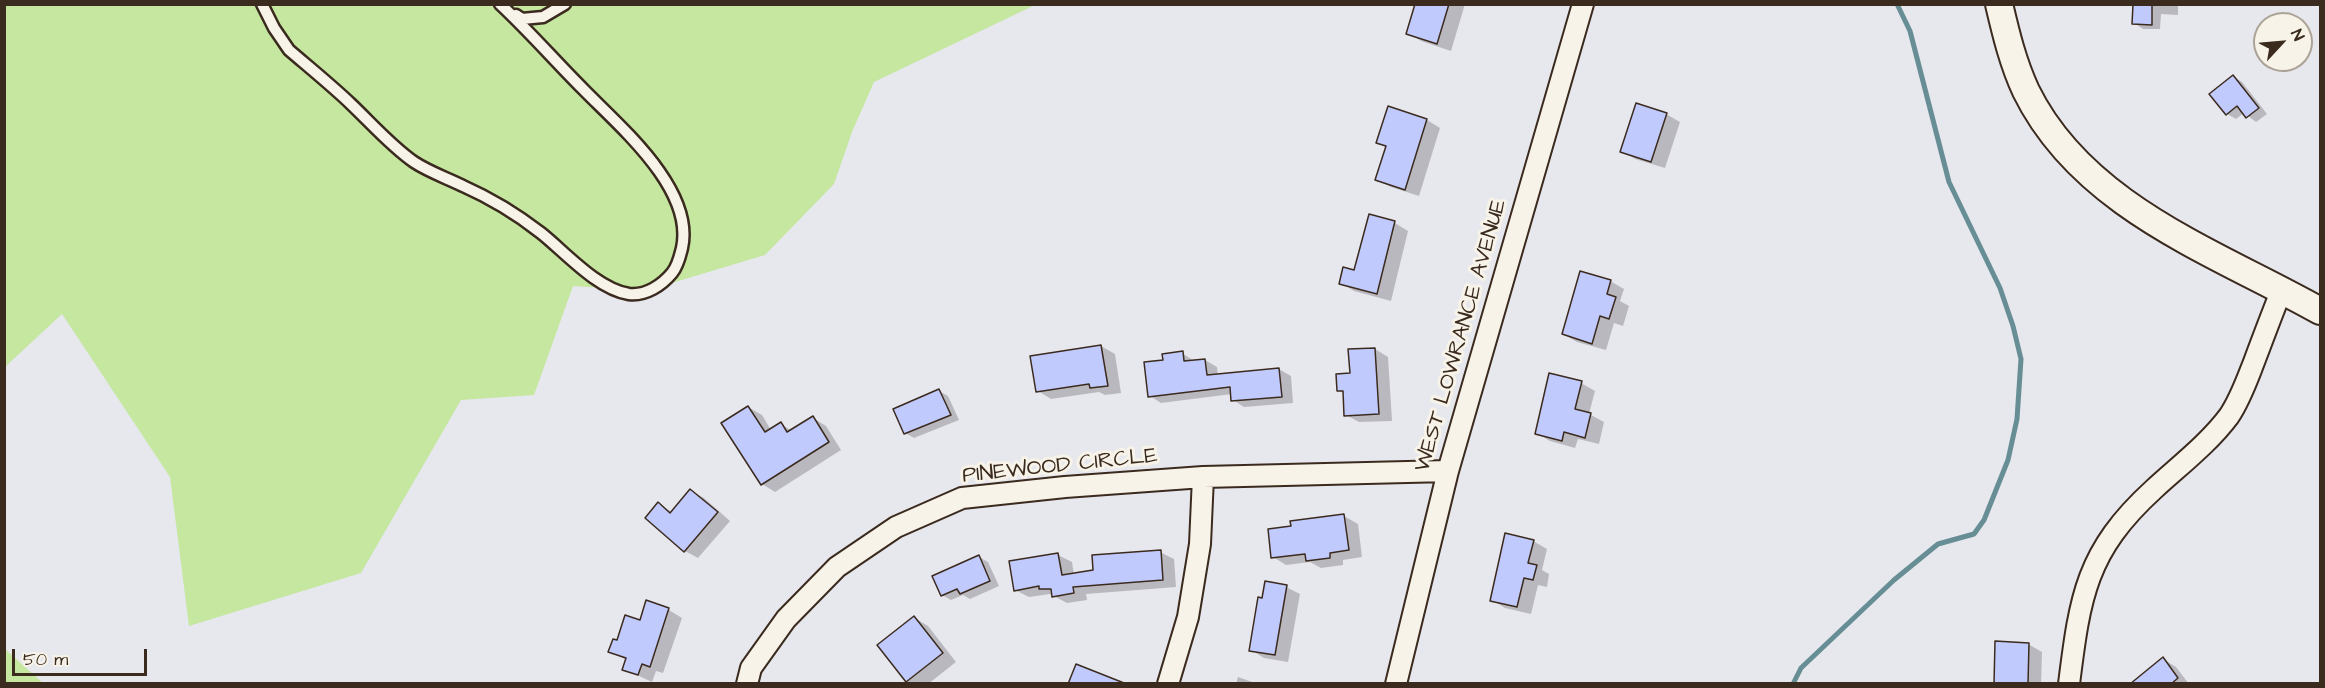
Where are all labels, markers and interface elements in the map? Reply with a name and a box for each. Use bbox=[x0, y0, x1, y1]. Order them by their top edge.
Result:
north arrow bbox=[2253, 12, 2313, 72]
text: N bbox=[2285, 26, 2309, 44]
street label: WEST LOWRANCE AVENUE bbox=[1410, 197, 1514, 475]
street label: PINEWOOD CIRCLE bbox=[961, 444, 1159, 490]
scale bar bbox=[15, 637, 150, 675]
text: 50 m bbox=[23, 647, 68, 672]

